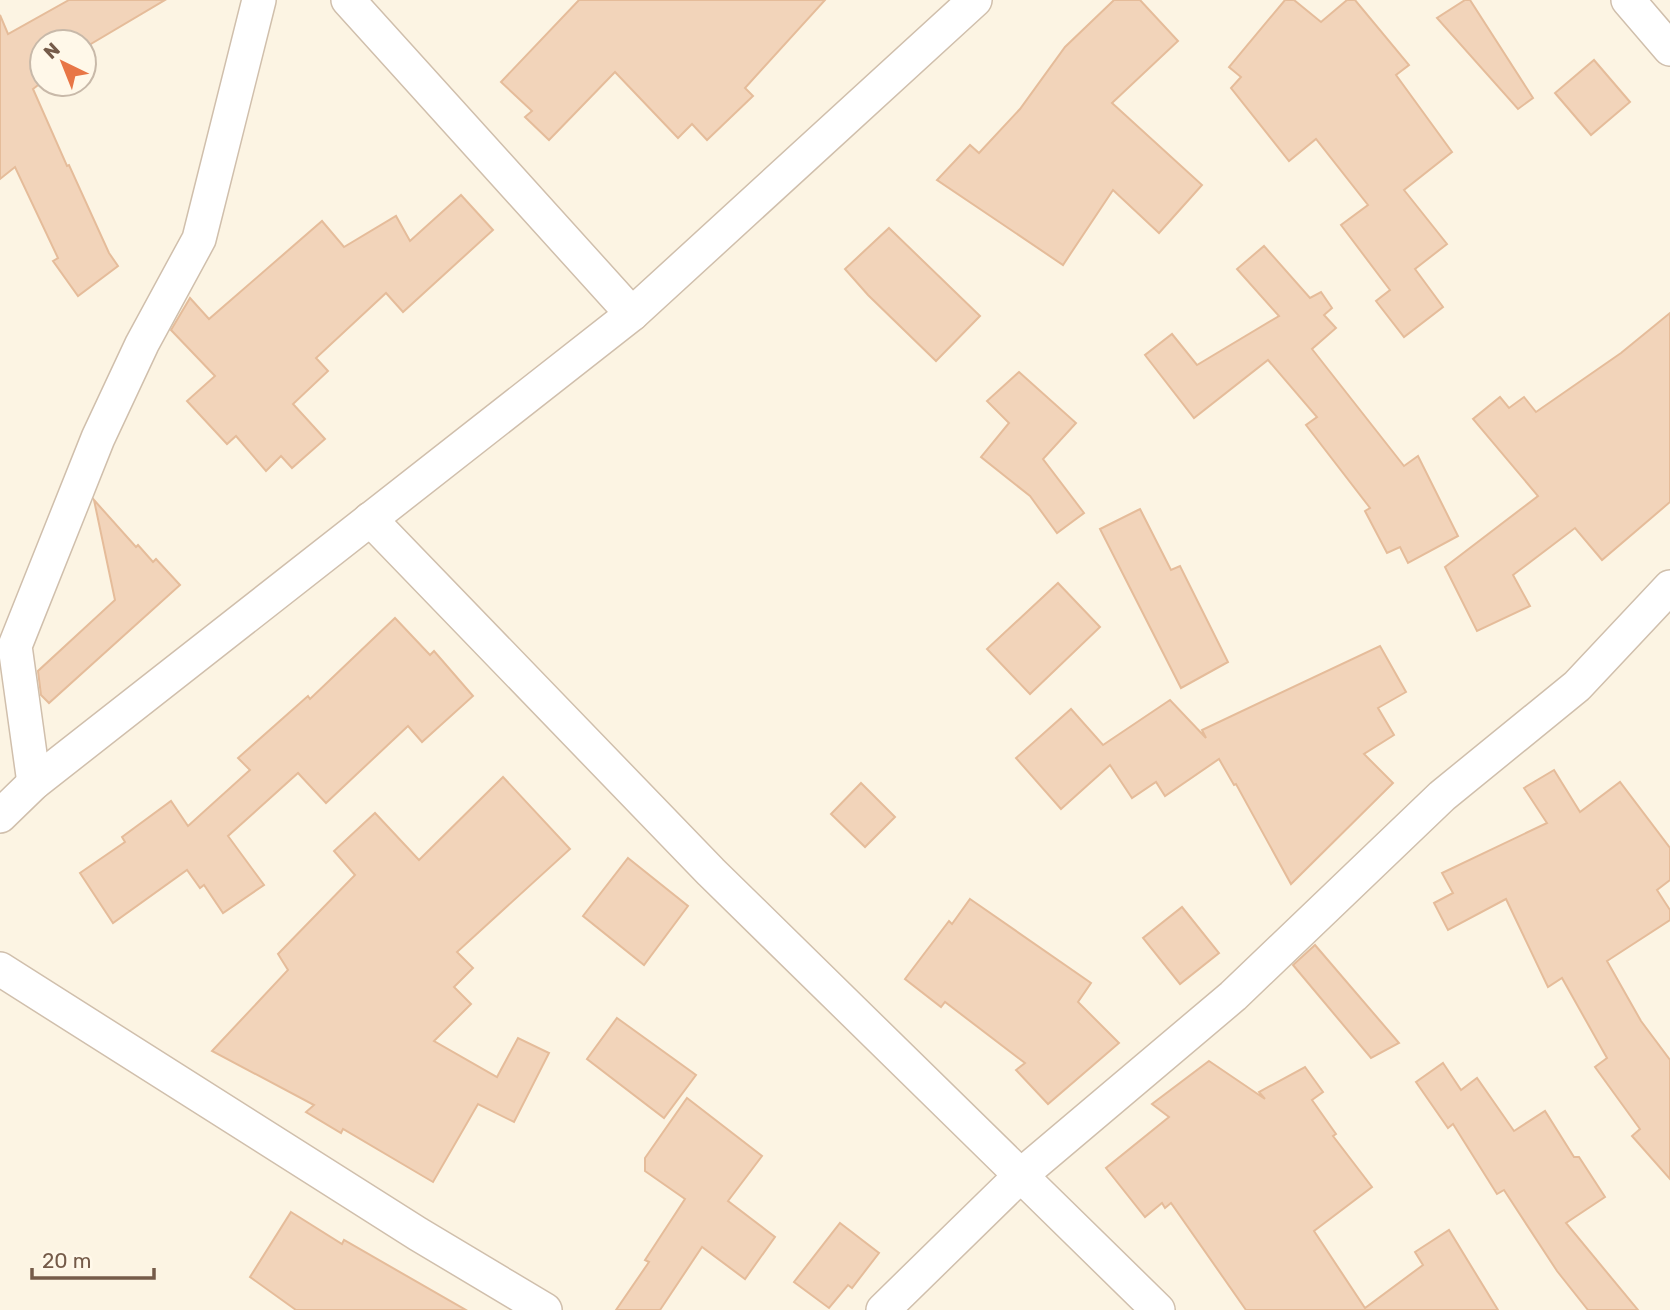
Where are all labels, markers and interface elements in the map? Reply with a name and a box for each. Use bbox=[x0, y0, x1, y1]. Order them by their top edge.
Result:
north arrow bbox=[28, 28, 98, 98]
text: N bbox=[39, 38, 65, 64]
scale bar bbox=[32, 1236, 154, 1280]
text: 20 m bbox=[42, 1248, 91, 1273]

